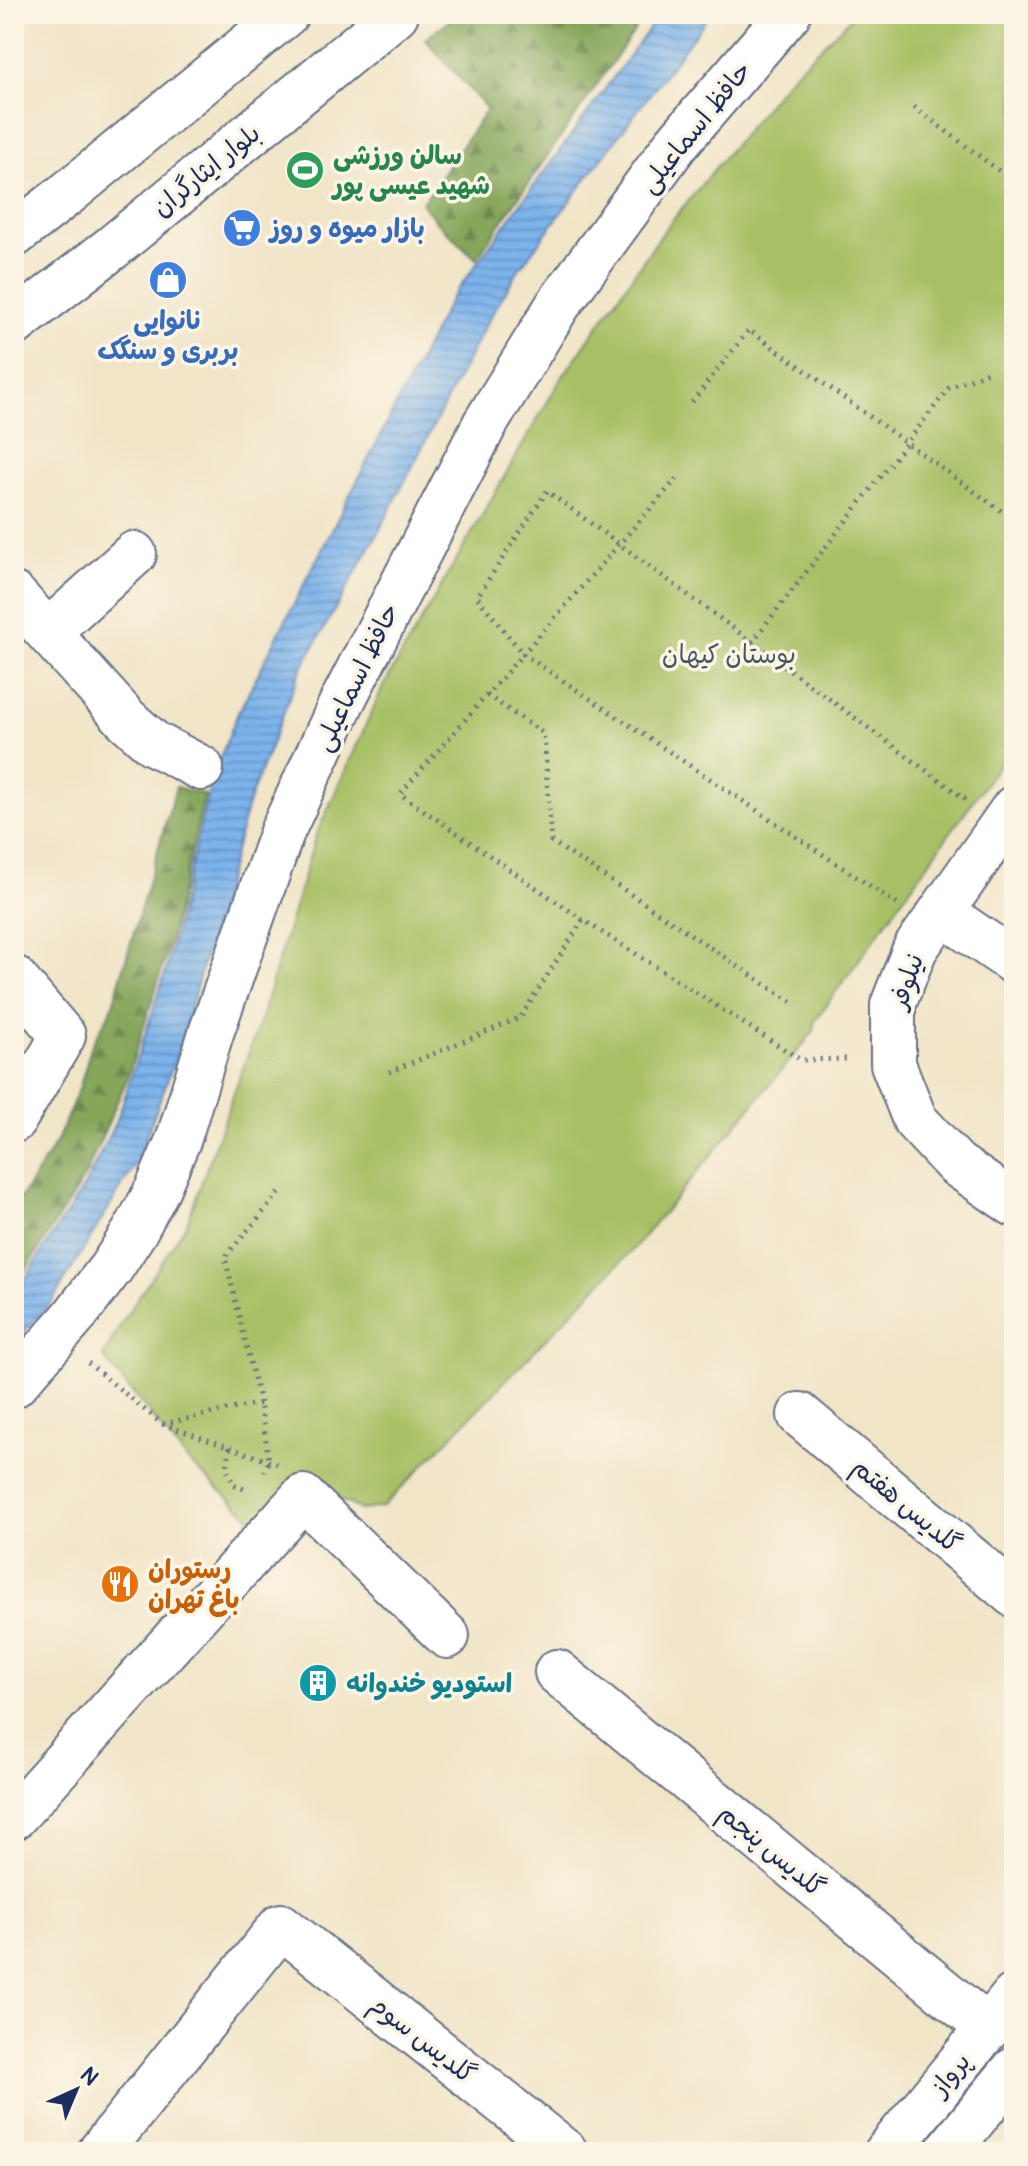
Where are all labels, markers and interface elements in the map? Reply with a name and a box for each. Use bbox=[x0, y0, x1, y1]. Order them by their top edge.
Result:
street label: حافظ اسماعیلی bbox=[633, 55, 759, 200]
street label: بلوار ایثارگران bbox=[146, 118, 267, 224]
place label: سالن ورزشی شهید عیسی پور bbox=[331, 140, 490, 202]
sports icon: سالن ورزشی شهید عیسی پور bbox=[284, 149, 326, 191]
supermarket icon: بازار میوه و روز bbox=[221, 207, 263, 249]
place label: بازار میوه و روز bbox=[268, 213, 425, 245]
shop icon: نانوایی بربری و سنگک bbox=[147, 259, 189, 301]
place label: نانوایی بربری و سنگک bbox=[98, 305, 238, 367]
street label: حافظ اسماعیلی bbox=[307, 598, 407, 757]
park label: بوستان کیهان bbox=[662, 639, 796, 671]
street label: نیلوفر bbox=[882, 949, 931, 1015]
street label: گلدیس هفتم bbox=[844, 1451, 967, 1563]
place label: رستوران باغ تهران bbox=[148, 1554, 240, 1617]
restaurant icon: رستوران باغ تهران bbox=[99, 1563, 141, 1605]
building icon: استودیو خندوانه bbox=[297, 1662, 339, 1704]
place label: استودیو خندوانه bbox=[346, 1668, 512, 1701]
street label: گلدیس پنجم bbox=[710, 1797, 831, 1907]
street label: گلدیس سوم bbox=[361, 1988, 482, 2094]
street label: پرواز bbox=[922, 2046, 978, 2104]
north arrow bbox=[36, 2050, 116, 2130]
text: N bbox=[74, 2061, 104, 2092]

